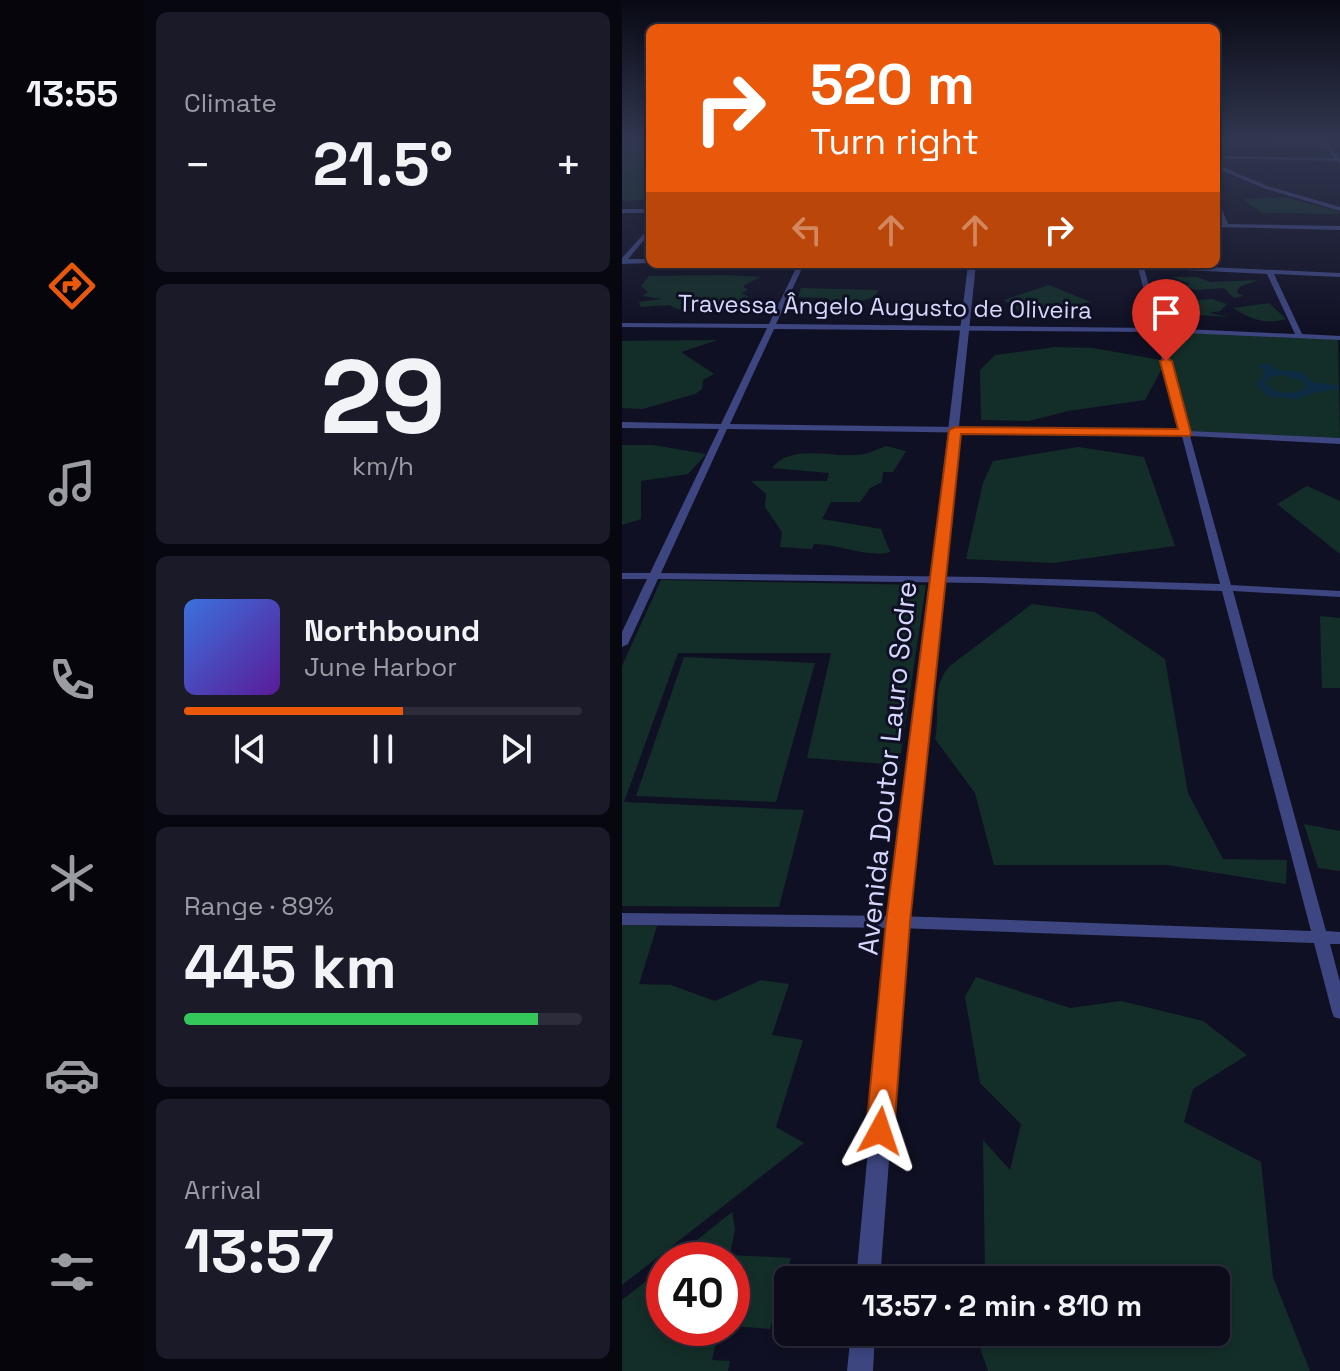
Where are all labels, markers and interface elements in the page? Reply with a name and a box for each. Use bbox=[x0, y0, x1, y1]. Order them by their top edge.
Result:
text: 520 m bbox=[810, 49, 975, 120]
icon: right bbox=[678, 56, 782, 160]
text: 13:55 bbox=[26, 71, 118, 117]
text: Climate bbox=[184, 86, 277, 120]
text: Turn right bbox=[810, 119, 979, 165]
text: 21.5° bbox=[313, 126, 453, 203]
text: − bbox=[184, 137, 211, 193]
text: + bbox=[555, 137, 582, 193]
icon: left bbox=[785, 208, 829, 252]
icon: ahead bbox=[869, 208, 913, 252]
icon: ahead bbox=[953, 208, 997, 252]
icon: right bbox=[1037, 208, 1081, 252]
icon: directions bbox=[44, 258, 100, 314]
pin bbox=[1132, 279, 1200, 361]
street label: Travessa Ângelo Augusto de Oliveira bbox=[678, 287, 1092, 326]
icon: arrive bbox=[1144, 291, 1188, 335]
text: 29 bbox=[320, 331, 446, 463]
text: km/h bbox=[352, 449, 414, 483]
icon: music bbox=[44, 455, 100, 511]
street label: Avenida Doutor Lauro Sodre bbox=[849, 579, 925, 957]
text: Northbound bbox=[304, 611, 480, 650]
text: June Harbor bbox=[304, 650, 457, 684]
icon: phone bbox=[44, 652, 100, 708]
icon: previous bbox=[228, 727, 272, 771]
icon: pause bbox=[361, 727, 405, 771]
icon: next bbox=[494, 727, 538, 771]
icon: climate bbox=[44, 850, 100, 906]
text: Range · 89% bbox=[184, 889, 334, 923]
text: 445 km bbox=[184, 929, 397, 1006]
icon: car bbox=[44, 1047, 100, 1103]
position arrow bbox=[838, 1089, 922, 1173]
text: Arrival bbox=[184, 1173, 261, 1207]
text: 13:57 bbox=[184, 1213, 334, 1290]
speed limit sign: 40 bbox=[646, 1242, 750, 1346]
icon: filters bbox=[44, 1244, 100, 1300]
text: 13:57 · 2 min · 810 m bbox=[862, 1286, 1142, 1325]

